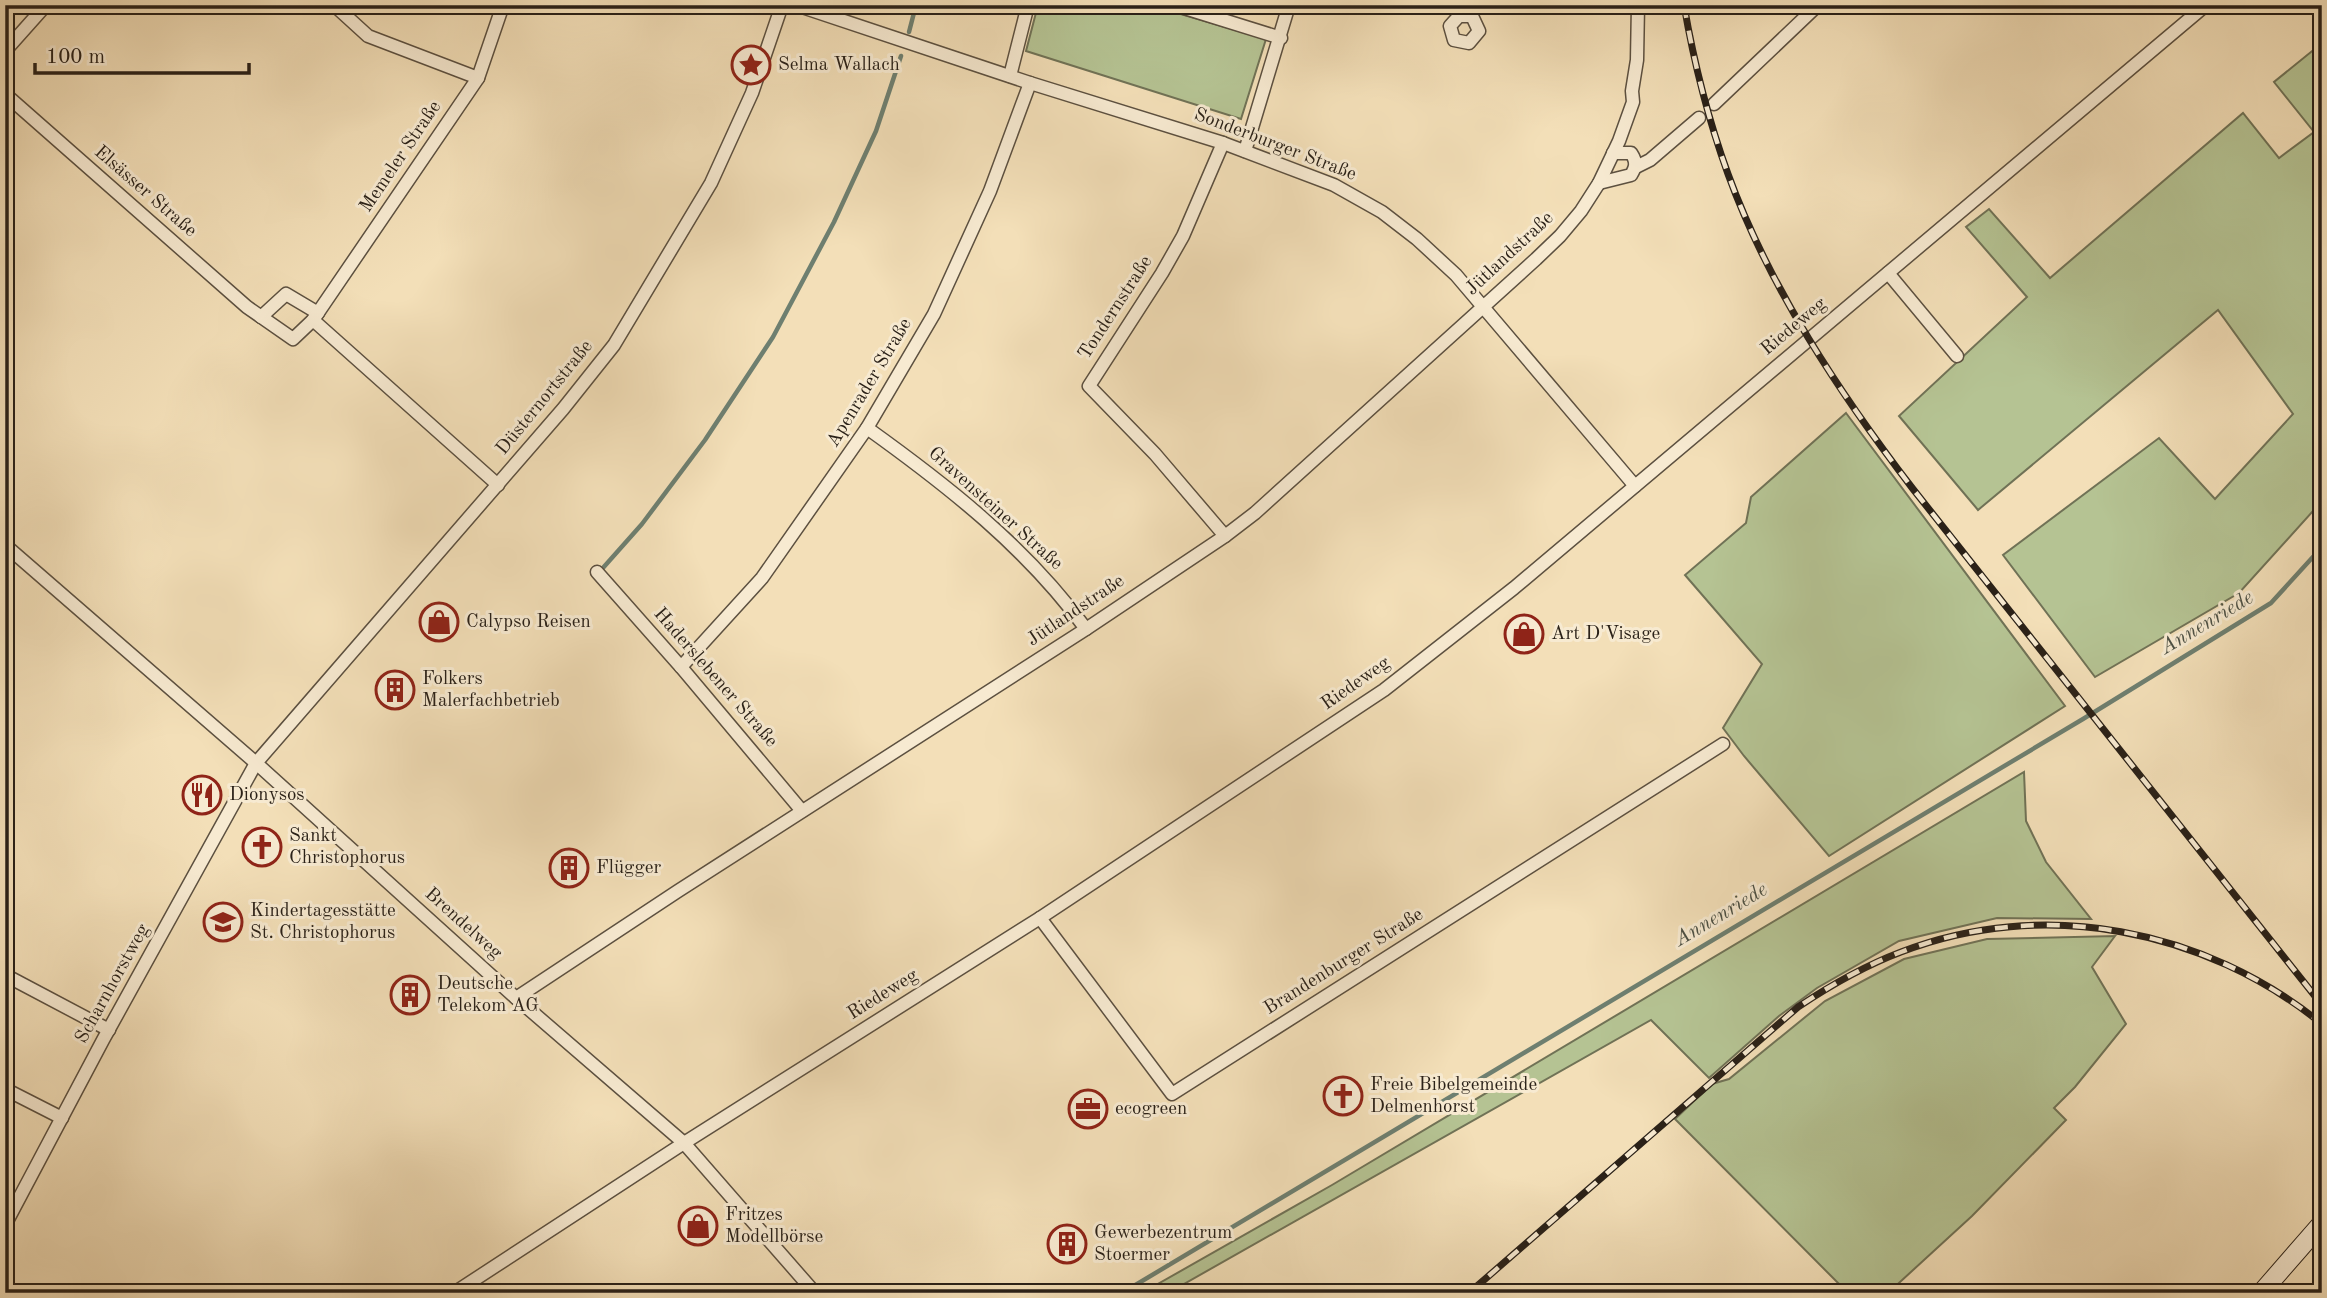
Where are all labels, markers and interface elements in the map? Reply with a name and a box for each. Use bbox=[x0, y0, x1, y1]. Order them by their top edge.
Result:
scale bar bbox=[35, 32, 248, 76]
place icon: Selma Wallach bbox=[730, 44, 772, 86]
text: 100 m bbox=[46, 47, 105, 68]
place label: Selma Wallach bbox=[778, 56, 900, 75]
street label: Memeler Straße bbox=[357, 98, 445, 216]
street label: Sonderburger Straße bbox=[1191, 105, 1359, 185]
street label: Elsässer Straße bbox=[90, 143, 200, 241]
street label: Jütlandstraße bbox=[1462, 209, 1558, 299]
street label: Tondernstraße bbox=[1075, 253, 1157, 363]
street label: Riedeweg bbox=[1758, 294, 1831, 360]
street label: Apenrader Straße bbox=[824, 315, 916, 451]
street label: Düsternortstraße bbox=[493, 337, 597, 459]
street label: Gravensteiner Straße bbox=[924, 444, 1066, 574]
street label: Jütlandstraße bbox=[1024, 572, 1128, 650]
water label: Annenriede bbox=[2156, 587, 2257, 659]
shop icon: Calypso Reisen bbox=[418, 601, 460, 643]
street label: Haderslebener Straße bbox=[649, 605, 781, 751]
place label: Calypso Reisen bbox=[466, 613, 591, 632]
shop icon: Art D'Visage bbox=[1503, 613, 1545, 655]
place label: Art D'Visage bbox=[1551, 625, 1660, 644]
street label: Riedeweg bbox=[1318, 653, 1394, 714]
building icon: Folkers Malerfachbetrieb bbox=[374, 669, 416, 711]
place label: Folkers Malerfachbetrieb bbox=[422, 670, 560, 711]
restaurant icon: Dionysos bbox=[181, 774, 223, 816]
place label: Dionysos bbox=[229, 786, 305, 805]
church icon: Sankt Christophorus bbox=[241, 826, 283, 868]
place label: Sankt Christophorus bbox=[289, 827, 405, 868]
building icon: Flügger bbox=[548, 847, 590, 889]
place label: Flügger bbox=[596, 859, 661, 878]
water label: Annenriede bbox=[1670, 879, 1771, 951]
street label: Brendelweg bbox=[421, 885, 506, 964]
school or university icon: Kindertagesstätte St. Christophorus bbox=[202, 901, 244, 943]
place label: Kindertagesstätte St. Christophorus bbox=[250, 902, 396, 943]
street label: Brandenburger Straße bbox=[1261, 905, 1427, 1019]
street label: Scharnhorstweg bbox=[72, 921, 154, 1047]
street label: Riedeweg bbox=[844, 966, 922, 1024]
building icon: Deutsche Telekom AG bbox=[389, 974, 431, 1016]
place label: Deutsche Telekom AG bbox=[437, 975, 539, 1016]
church icon: Freie Bibelgemeinde Delmenhorst bbox=[1322, 1075, 1364, 1117]
place label: Freie Bibelgemeinde Delmenhorst bbox=[1370, 1076, 1537, 1117]
office icon: ecogreen bbox=[1067, 1088, 1109, 1130]
place label: ecogreen bbox=[1115, 1100, 1187, 1119]
shop icon: Fritzes Modellbörse bbox=[677, 1205, 719, 1247]
place label: Fritzes Modellbörse bbox=[725, 1206, 823, 1247]
building icon: Gewerbezentrum Stoermer bbox=[1046, 1223, 1088, 1265]
place label: Gewerbezentrum Stoermer bbox=[1094, 1224, 1232, 1265]

